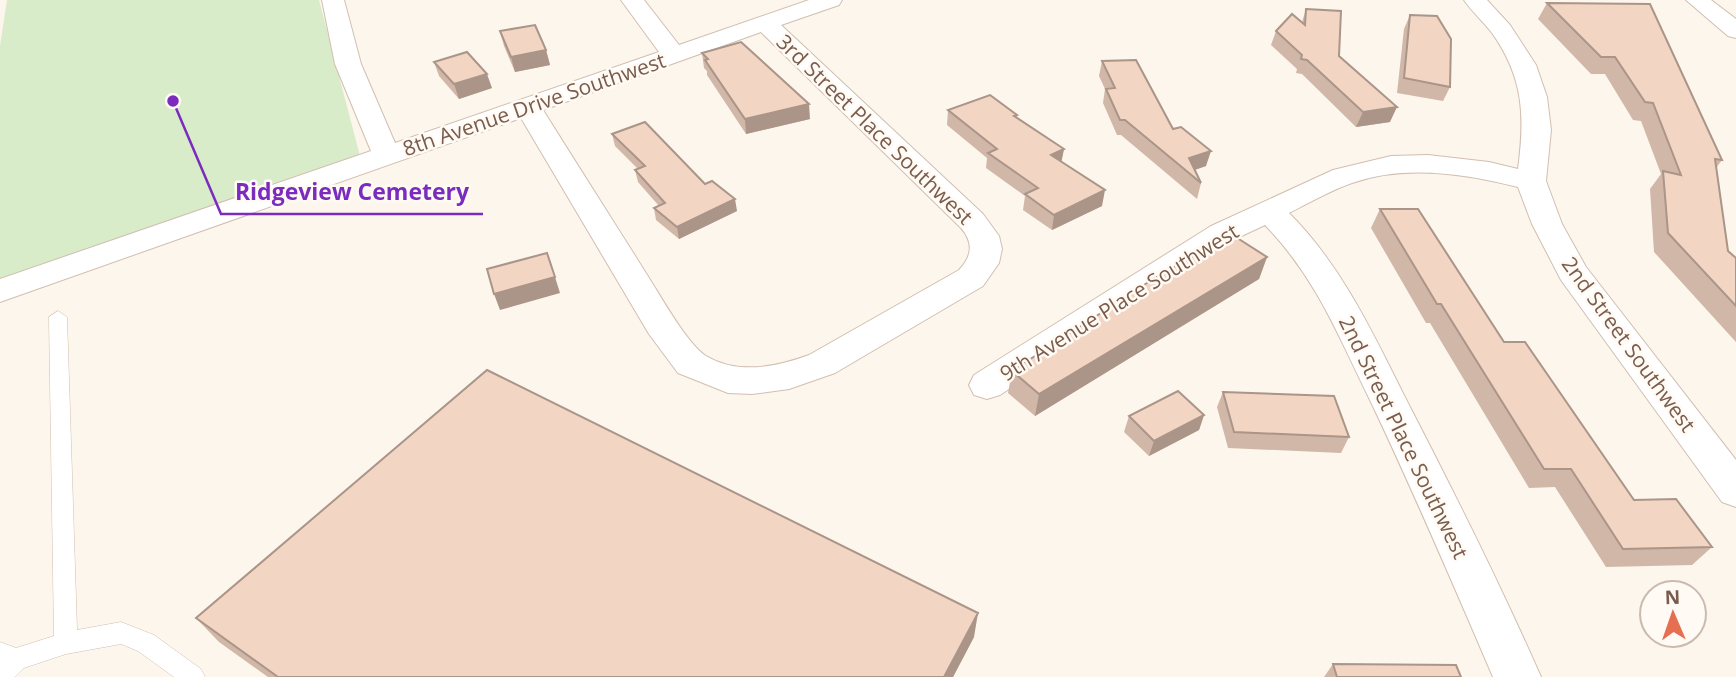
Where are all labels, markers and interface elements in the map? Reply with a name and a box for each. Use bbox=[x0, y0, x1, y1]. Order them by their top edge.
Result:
street label: 3rd Street Place Southwest bbox=[771, 28, 979, 230]
street label: 8th Avenue Drive Southwest bbox=[399, 46, 669, 162]
callout: Ridgeview Cemetery bbox=[221, 170, 483, 214]
text: Ridgeview Cemetery bbox=[235, 175, 470, 207]
street label: 9th Avenue Place Southwest bbox=[994, 217, 1244, 387]
street label: 2nd Street Southwest bbox=[1556, 251, 1702, 437]
street label: 2nd Street Place Southwest bbox=[1333, 311, 1475, 563]
north arrow bbox=[1638, 579, 1708, 649]
text: N bbox=[1664, 584, 1681, 610]

